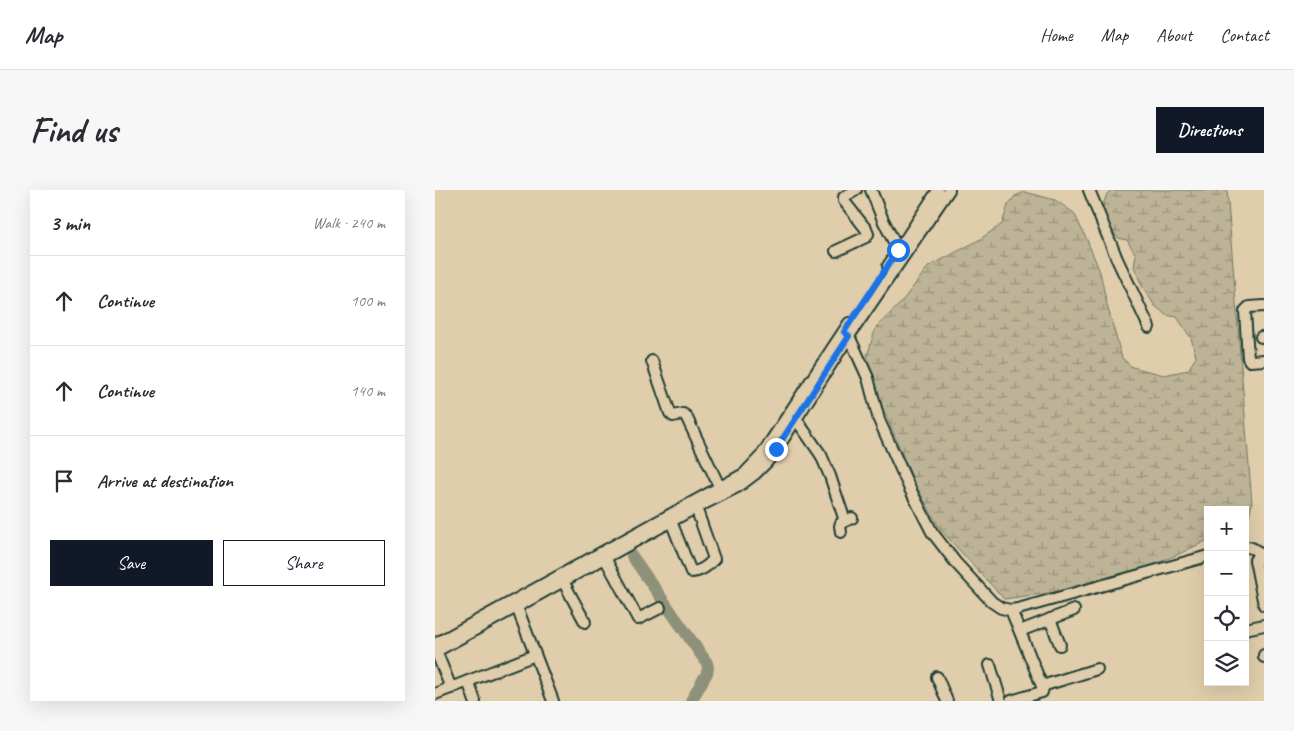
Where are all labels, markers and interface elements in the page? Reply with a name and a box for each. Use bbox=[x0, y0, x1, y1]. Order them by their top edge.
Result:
text: Map bbox=[25, 20, 62, 50]
text: Home bbox=[1040, 24, 1073, 46]
text: Map bbox=[1101, 24, 1128, 46]
text: About bbox=[1156, 24, 1192, 46]
text: Contact bbox=[1220, 24, 1269, 46]
button: Directions bbox=[1156, 107, 1264, 153]
text: Find us bbox=[30, 108, 117, 153]
text: 3 min bbox=[50, 210, 90, 236]
text: Walk · 240 m bbox=[313, 213, 385, 233]
route start bbox=[887, 239, 910, 262]
icon: ahead bbox=[50, 287, 78, 315]
text: Continue bbox=[97, 289, 154, 313]
text: 100 m bbox=[351, 291, 385, 311]
icon: ahead bbox=[50, 377, 78, 405]
text: Continue bbox=[97, 379, 154, 403]
text: 140 m bbox=[351, 381, 385, 401]
route end bbox=[765, 438, 788, 461]
icon: arrive bbox=[50, 467, 78, 495]
text: Arrive at destination bbox=[97, 469, 233, 493]
map controls bbox=[1204, 506, 1249, 686]
button: + bbox=[1204, 506, 1249, 551]
button: Save bbox=[50, 540, 213, 586]
button: Share bbox=[223, 540, 385, 586]
button: − bbox=[1204, 551, 1249, 596]
button: locate bbox=[1204, 596, 1249, 641]
button: layers bbox=[1204, 641, 1249, 686]

